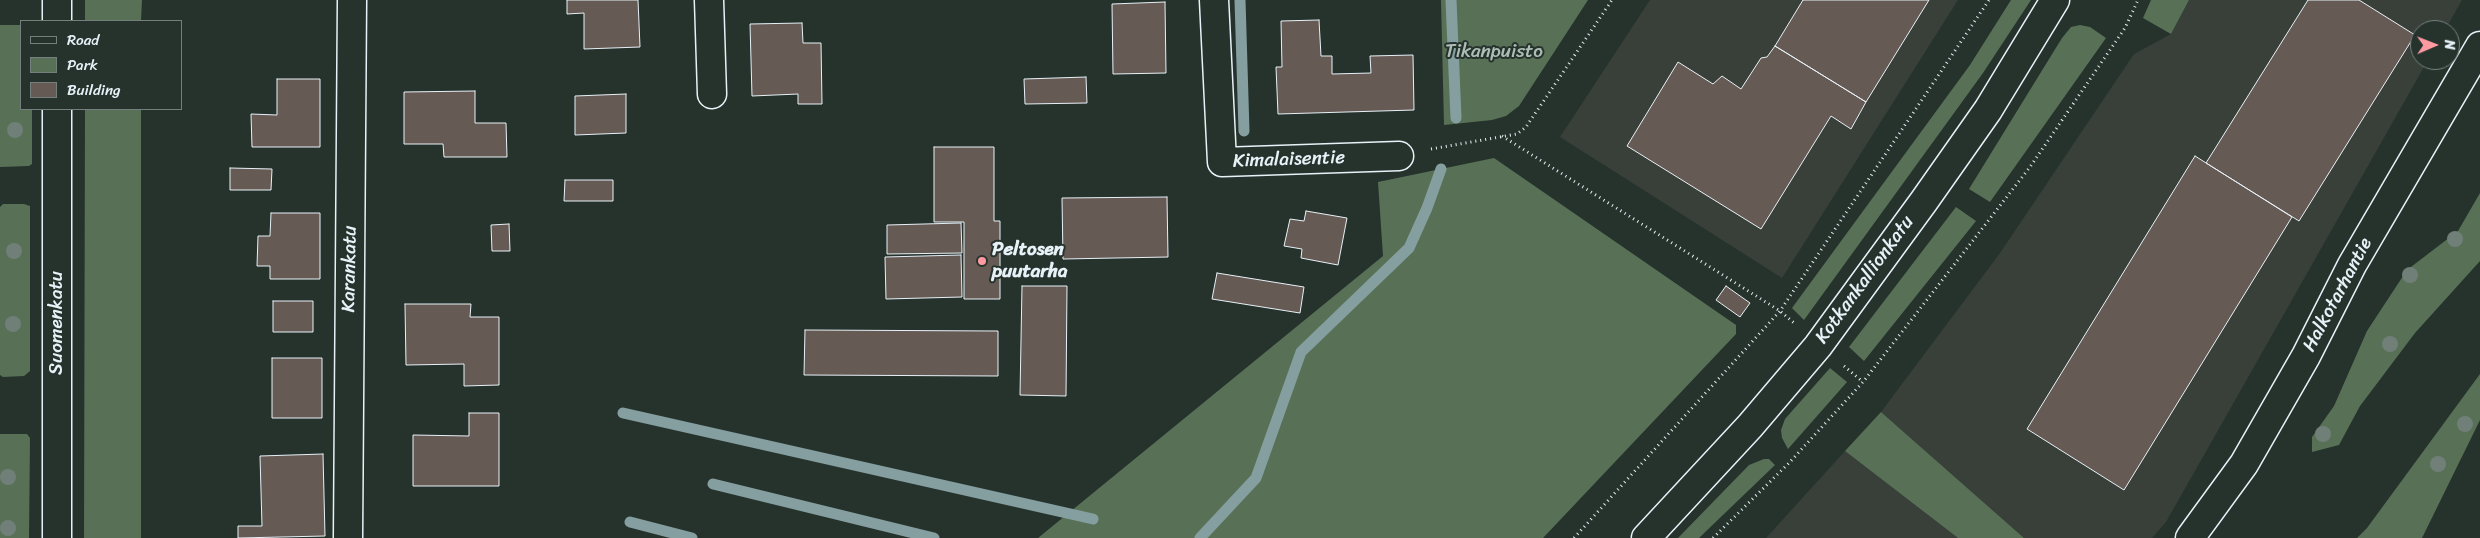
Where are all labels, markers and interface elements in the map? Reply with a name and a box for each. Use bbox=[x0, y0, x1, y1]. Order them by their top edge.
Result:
legend bbox=[20, 20, 182, 110]
north arrow bbox=[2410, 20, 2460, 70]
text: Road bbox=[67, 27, 99, 53]
text: N bbox=[2437, 40, 2462, 50]
park label: Tikanpuisto bbox=[1445, 41, 1543, 63]
text: Park bbox=[67, 52, 98, 78]
text: Building bbox=[67, 77, 121, 103]
street label: Kimalaisentie bbox=[1233, 147, 1345, 173]
street label: Kotkankallionkatu bbox=[1811, 212, 1919, 348]
street label: Karankatu bbox=[338, 225, 362, 313]
street label: Halkotarhantie bbox=[2298, 234, 2378, 356]
place label: Peltosen puutarha bbox=[992, 239, 1068, 283]
marker: Peltosen puutarha bbox=[976, 255, 988, 267]
street label: Suomenkatu bbox=[46, 271, 68, 375]

